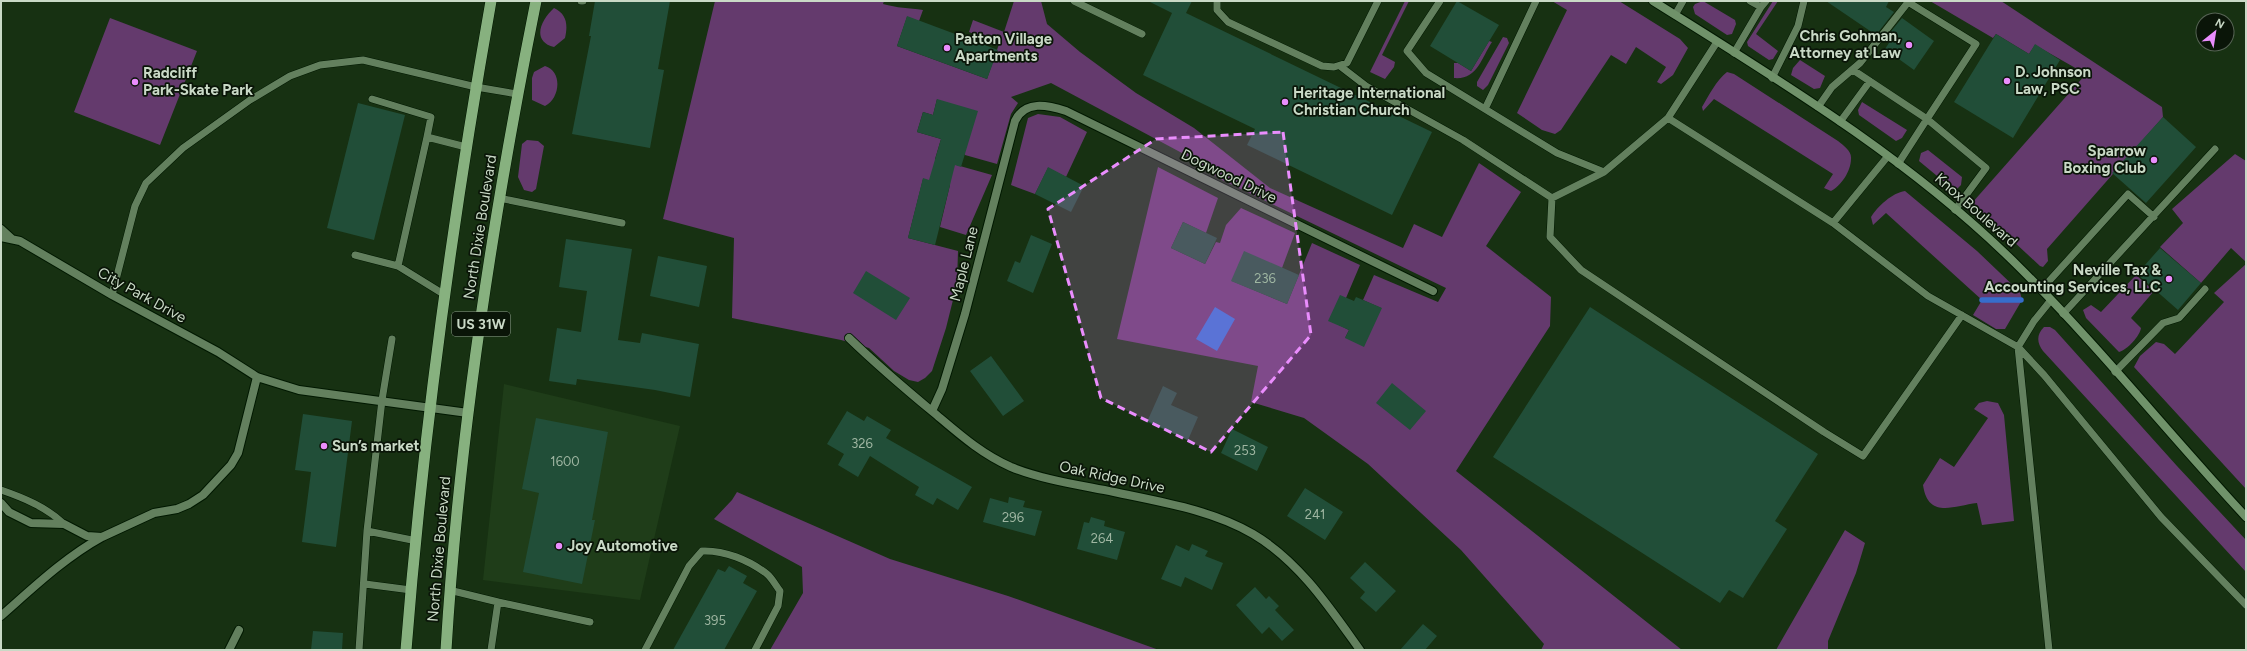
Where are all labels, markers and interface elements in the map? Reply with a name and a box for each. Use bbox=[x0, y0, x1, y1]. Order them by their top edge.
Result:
north arrow bbox=[2195, 12, 2235, 52]
text: N bbox=[2213, 16, 2227, 32]
place label: Chris Gohman, Attorney at Law bbox=[1789, 27, 1901, 62]
place label: Patton Village Apartments bbox=[955, 30, 1053, 65]
marker: Chris Gohman, Attorney at Law bbox=[1904, 40, 1914, 50]
marker: Patton Village Apartments bbox=[942, 43, 952, 53]
place label: D. Johnson Law, PSC bbox=[2015, 63, 2091, 98]
place label: Radcliff Park-Skate Park bbox=[143, 64, 253, 99]
marker: D. Johnson Law, PSC bbox=[2002, 76, 2012, 86]
marker: Radcliff Park-Skate Park bbox=[130, 77, 140, 87]
place label: Heritage International Christian Church bbox=[1293, 84, 1445, 119]
marker: Heritage International Christian Church bbox=[1280, 97, 1290, 107]
place label: Sparrow Boxing Club bbox=[2063, 142, 2146, 177]
street label: Dogwood Drive bbox=[1178, 145, 1280, 207]
street label: North Dixie Boulevard bbox=[460, 153, 500, 301]
marker: Sparrow Boxing Club bbox=[2149, 155, 2159, 165]
street label: Knox Boulevard bbox=[1931, 169, 2021, 251]
street label: Maple Lane bbox=[946, 225, 982, 303]
place label: Neville Tax & Accounting Services, LLC bbox=[1984, 261, 2161, 296]
street label: City Park Drive bbox=[95, 263, 189, 327]
house number: 236 bbox=[1254, 271, 1276, 286]
marker: Neville Tax & Accounting Services, LLC bbox=[2164, 274, 2174, 284]
road number: US 31W bbox=[452, 312, 510, 336]
house number: 326 bbox=[851, 436, 873, 451]
place label: Sun’s market bbox=[332, 437, 420, 455]
marker: Sun’s market bbox=[319, 441, 329, 451]
house number: 253 bbox=[1234, 443, 1256, 458]
house number: 1600 bbox=[550, 454, 580, 469]
street label: Oak Ridge Drive bbox=[1058, 457, 1166, 497]
street label: North Dixie Boulevard bbox=[424, 475, 454, 623]
house number: 241 bbox=[1305, 507, 1325, 522]
house number: 296 bbox=[1002, 510, 1024, 525]
house number: 264 bbox=[1091, 531, 1113, 546]
place label: Joy Automotive bbox=[567, 537, 679, 555]
marker: Joy Automotive bbox=[554, 541, 564, 551]
house number: 395 bbox=[704, 613, 726, 628]

